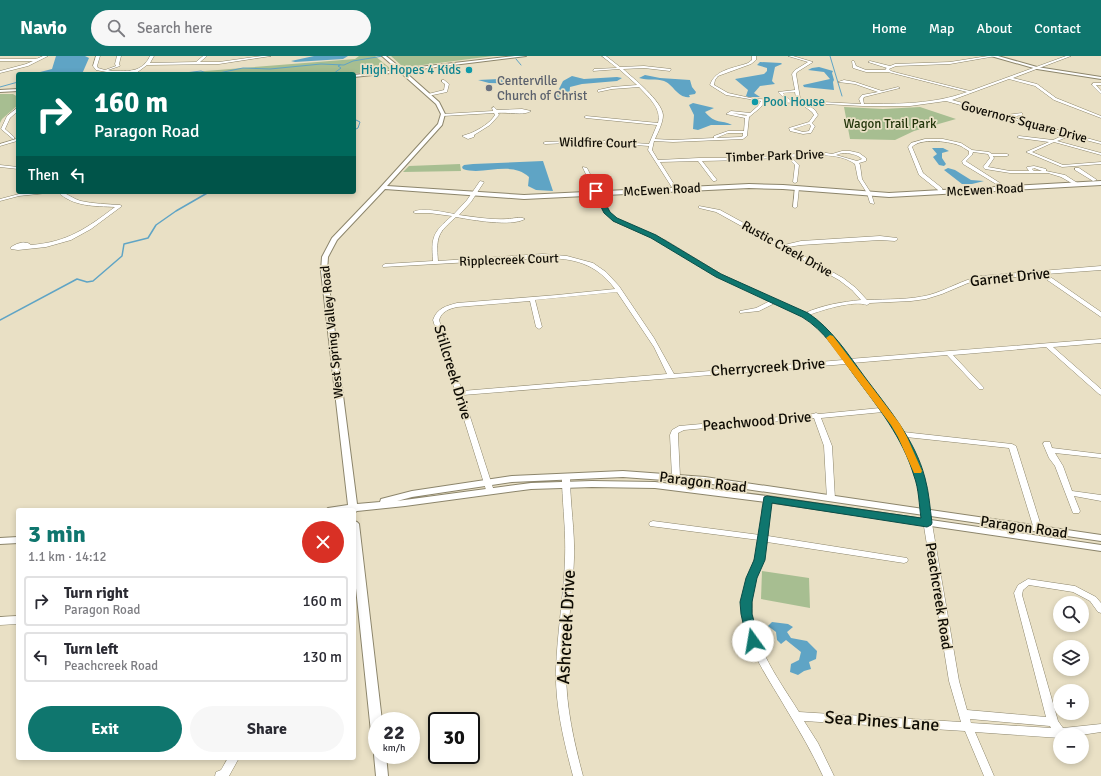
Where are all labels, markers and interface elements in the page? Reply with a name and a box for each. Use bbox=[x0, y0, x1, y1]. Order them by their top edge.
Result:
search box bbox=[91, 10, 371, 46]
text: Navio bbox=[20, 16, 67, 40]
icon: search bbox=[105, 17, 127, 39]
text: Search here bbox=[137, 19, 213, 37]
text: Home bbox=[872, 20, 907, 37]
text: Map bbox=[929, 20, 954, 37]
text: About bbox=[976, 20, 1012, 37]
text: Contact bbox=[1034, 20, 1081, 37]
place label: High Hopes 4 Kids bbox=[361, 62, 461, 78]
marker: High Hopes 4 Kids bbox=[464, 65, 474, 75]
place label: Centerville Church of Christ bbox=[497, 73, 588, 104]
marker: Centerville Church of Christ bbox=[484, 83, 494, 93]
text: 160 m bbox=[94, 86, 168, 120]
icon: right bbox=[28, 88, 80, 140]
place label: Pool House bbox=[763, 94, 825, 110]
marker: Pool House bbox=[750, 97, 760, 107]
street label: Governors Square Drive bbox=[959, 97, 1089, 147]
park label: Wagon Trail Park bbox=[844, 116, 937, 132]
text: Paragon Road bbox=[94, 120, 200, 142]
street label: Wildfire Court bbox=[559, 134, 638, 152]
street label: Timber Park Drive bbox=[726, 146, 824, 166]
icon: left bbox=[67, 164, 89, 186]
text: Then bbox=[28, 166, 59, 184]
pin bbox=[579, 174, 613, 208]
icon: arrive bbox=[585, 180, 607, 202]
street label: McEwen Road bbox=[623, 180, 701, 200]
street label: McEwen Road bbox=[946, 180, 1024, 200]
street label: Rustic Creek Drive bbox=[739, 217, 835, 281]
street label: Ripplecreek Court bbox=[459, 250, 559, 270]
street label: Garnet Drive bbox=[969, 264, 1051, 290]
street label: West Spring Valley Road bbox=[317, 265, 347, 399]
street label: Stillcreek Drive bbox=[430, 323, 476, 421]
street label: Cherrycreek Drive bbox=[710, 354, 826, 380]
street label: Peachwood Drive bbox=[702, 407, 812, 435]
street label: Paragon Road bbox=[658, 468, 748, 496]
street label: Paragon Road bbox=[979, 512, 1069, 542]
text: 3 min bbox=[28, 519, 86, 549]
button: close bbox=[302, 521, 344, 563]
street label: Peachcreek Road bbox=[922, 541, 956, 651]
text: 1.1 km · 14:12 bbox=[28, 549, 106, 565]
street label: Ashcreek Drive bbox=[552, 569, 580, 685]
text: Turn right bbox=[64, 584, 129, 602]
icon: right bbox=[30, 590, 52, 612]
text: 160 m bbox=[302, 592, 342, 610]
map controls bbox=[1053, 596, 1089, 764]
button: search bbox=[1053, 596, 1089, 632]
text: Paragon Road bbox=[64, 602, 140, 618]
position arrow bbox=[732, 620, 774, 662]
text: Turn left bbox=[64, 640, 118, 658]
button: layers bbox=[1053, 640, 1089, 676]
icon: left bbox=[30, 646, 52, 668]
text: 130 m bbox=[302, 648, 342, 666]
text: Peachcreek Road bbox=[64, 658, 158, 674]
button: + bbox=[1053, 684, 1089, 720]
button: Exit bbox=[28, 706, 182, 752]
button: Share bbox=[190, 706, 344, 752]
street label: Sea Pines Lane bbox=[824, 706, 940, 736]
speed limit sign: 30 bbox=[428, 712, 480, 764]
text: 22 bbox=[383, 720, 405, 745]
button: − bbox=[1053, 728, 1089, 764]
text: km/h bbox=[383, 742, 405, 754]

